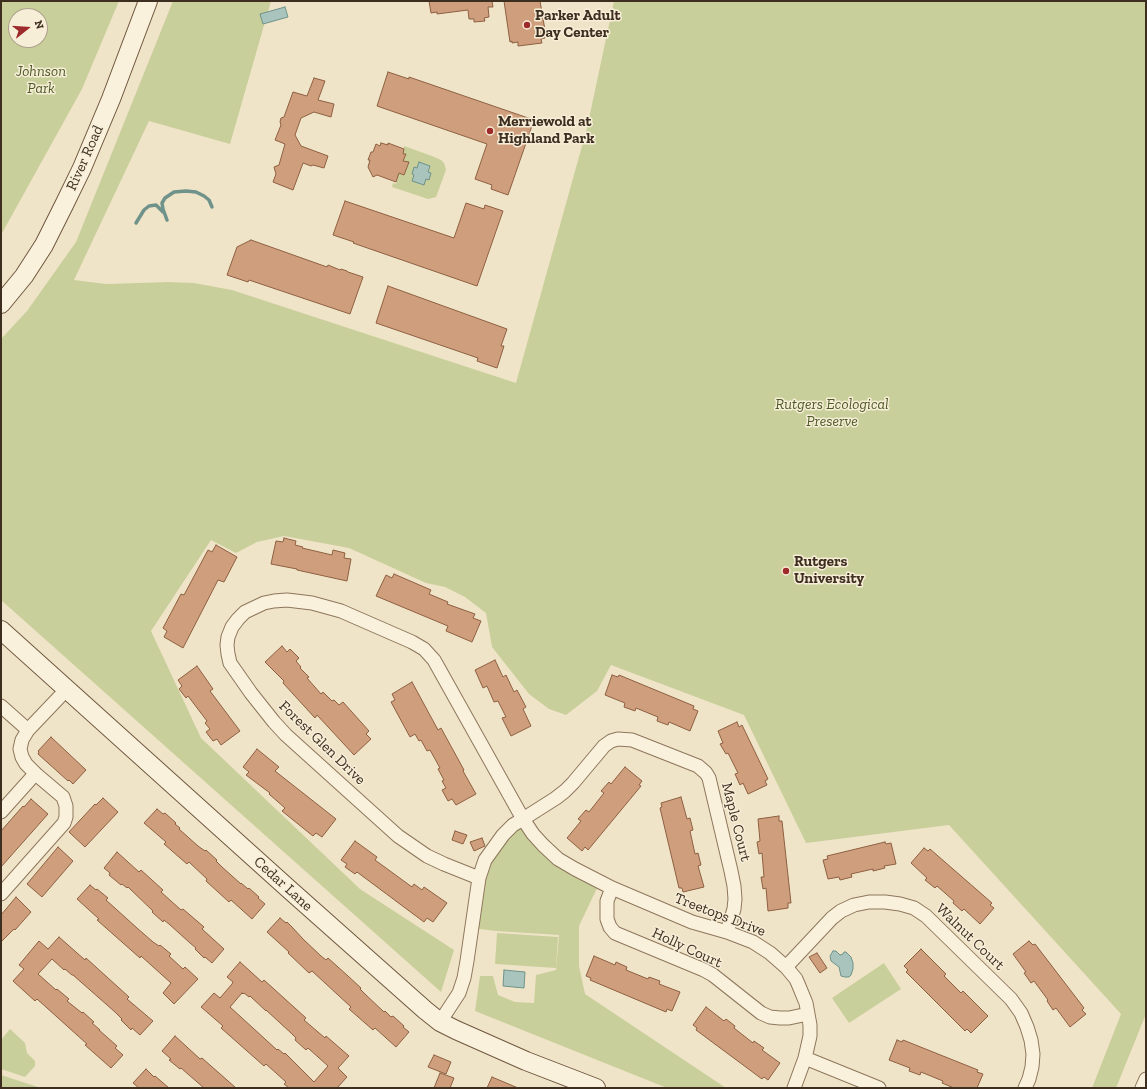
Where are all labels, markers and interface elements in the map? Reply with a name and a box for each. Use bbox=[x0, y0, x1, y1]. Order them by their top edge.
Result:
place label: Parker Adult Day Center bbox=[535, 7, 621, 42]
north arrow bbox=[8, 8, 48, 48]
text: N bbox=[32, 19, 46, 31]
marker: Parker Adult Day Center bbox=[522, 20, 532, 30]
park label: Johnson Park bbox=[16, 63, 66, 98]
place label: Merriewold at Highland Park bbox=[498, 113, 594, 148]
street label: River Road bbox=[63, 123, 107, 193]
marker: Merriewold at Highland Park bbox=[485, 126, 495, 136]
park label: Rutgers Ecological Preserve bbox=[775, 396, 889, 431]
place label: Rutgers University bbox=[794, 553, 864, 588]
marker: Rutgers University bbox=[781, 566, 791, 576]
street label: Forest Glen Drive bbox=[275, 697, 369, 789]
street label: Maple Court bbox=[718, 781, 754, 863]
street label: Cedar Lane bbox=[250, 853, 316, 915]
street label: Treetops Drive bbox=[672, 889, 768, 941]
street label: Walnut Court bbox=[932, 900, 1008, 974]
street label: Holly Court bbox=[649, 924, 725, 972]

